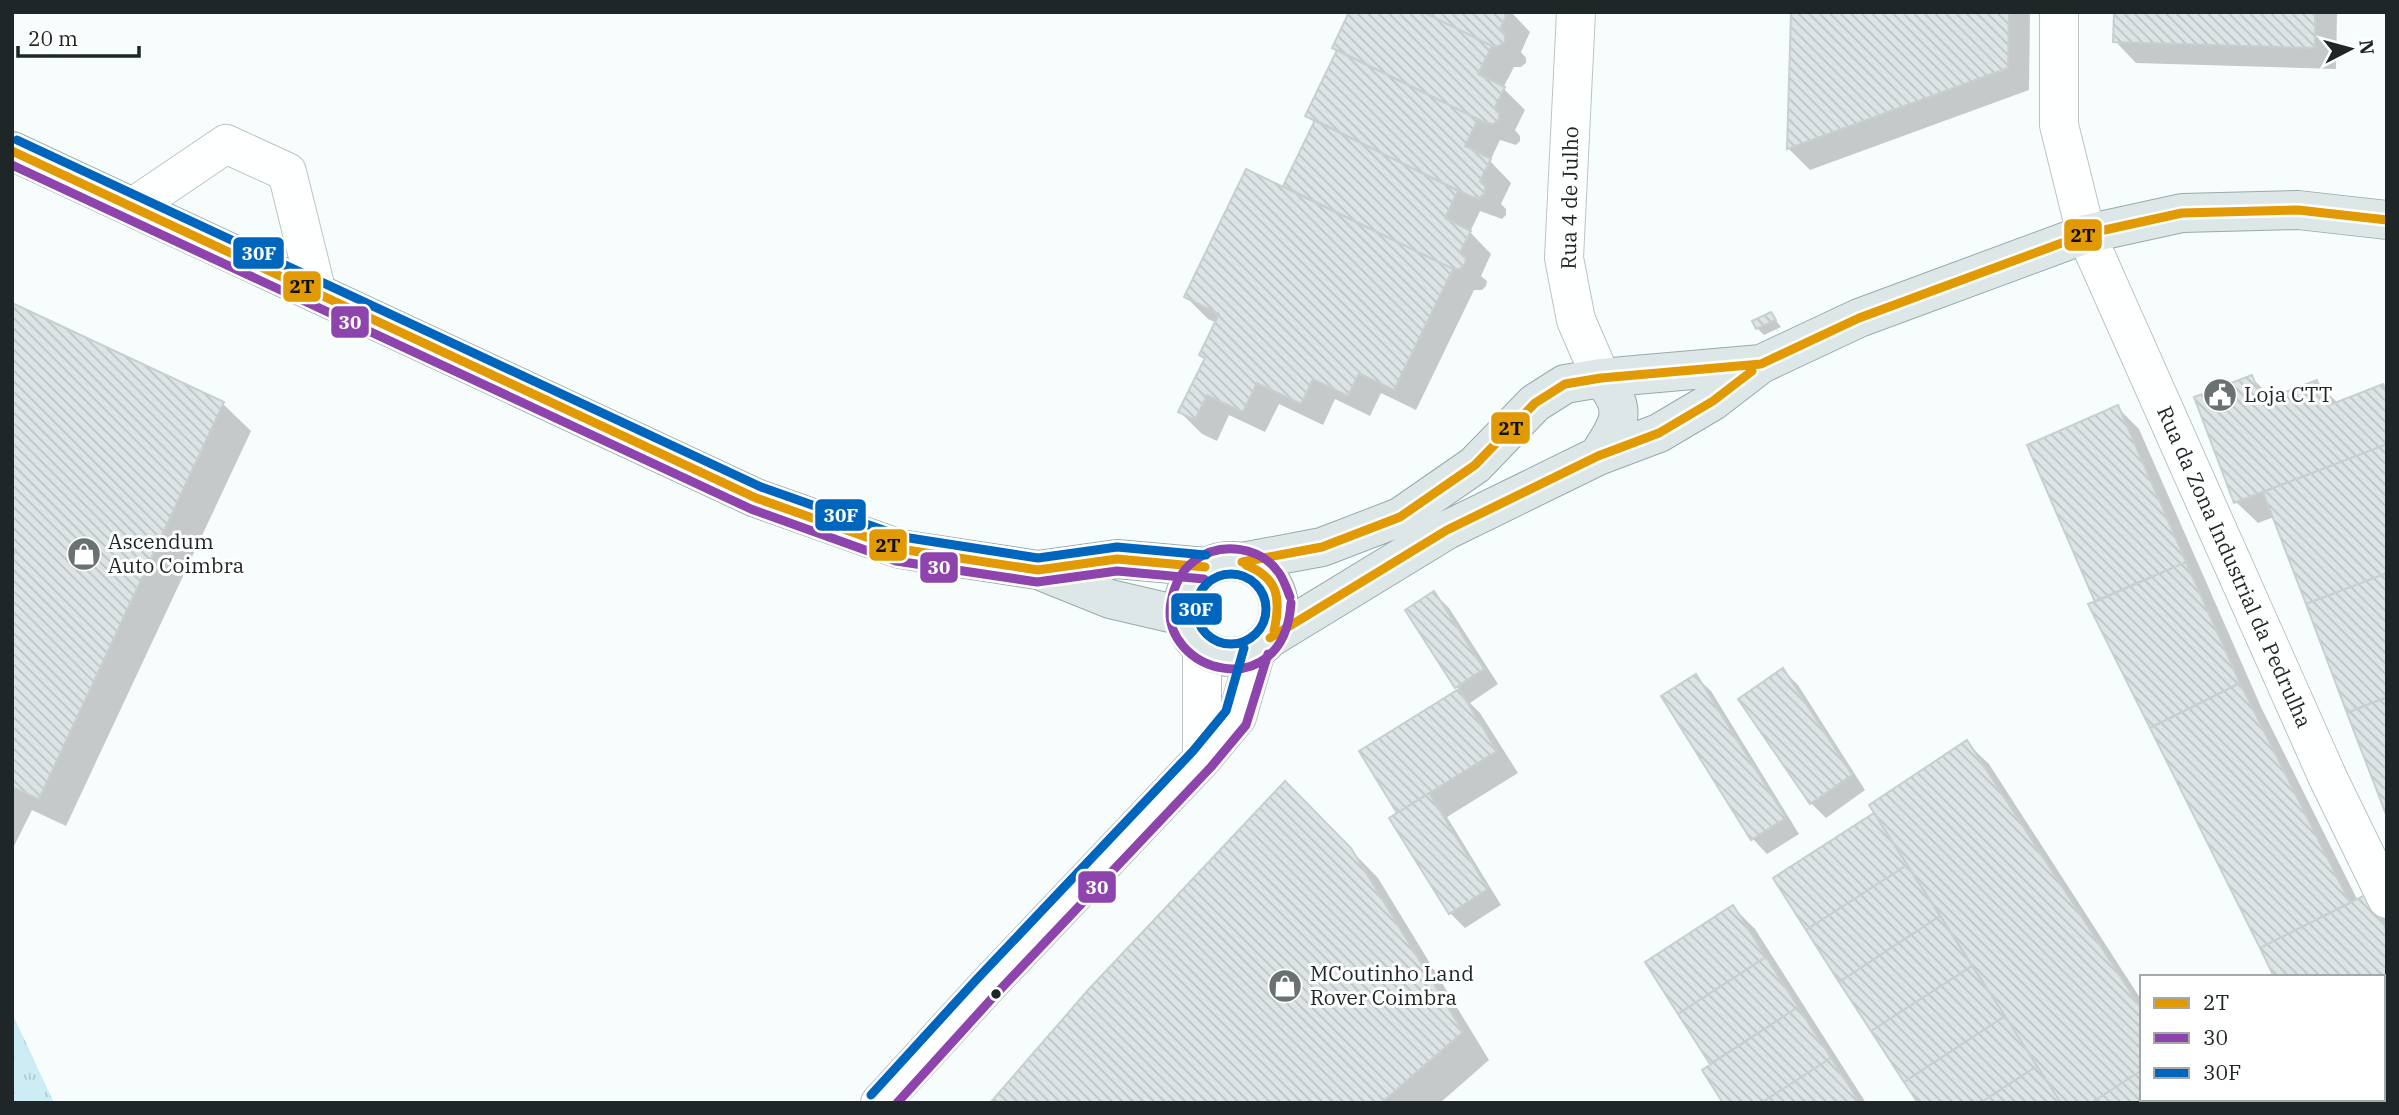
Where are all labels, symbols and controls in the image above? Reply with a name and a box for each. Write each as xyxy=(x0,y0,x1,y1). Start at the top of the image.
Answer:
scale bar xyxy=(18,14,138,58)
north arrow xyxy=(2315,14,2385,84)
text: 20 m xyxy=(28,24,78,52)
text: N xyxy=(2354,38,2380,56)
street label: Rua 4 de Julho xyxy=(1554,126,1584,270)
line badge: 2T xyxy=(2063,218,2103,252)
text: 2T xyxy=(2071,223,2095,247)
line badge: 30F xyxy=(232,236,285,270)
text: 30F xyxy=(242,241,276,265)
line badge: 2T xyxy=(282,270,322,303)
text: 2T xyxy=(290,274,314,298)
line badge: 30 xyxy=(330,305,370,339)
text: 30 xyxy=(339,310,361,334)
public building icon: Loja CTT xyxy=(2201,376,2239,414)
place label: Loja CTT xyxy=(2244,380,2333,408)
street label: Rua da Zona Industrial da Pedrulha xyxy=(2151,401,2319,732)
line badge: 2T xyxy=(1490,411,1531,445)
text: 2T xyxy=(1499,416,1523,440)
line badge: 30F xyxy=(814,498,867,532)
text: 30F xyxy=(824,503,858,527)
place label: Ascendum Auto Coimbra xyxy=(108,527,244,579)
line badge: 2T xyxy=(868,528,908,562)
text: 2T xyxy=(876,533,900,557)
shop icon: Ascendum Auto Coimbra xyxy=(65,535,103,573)
line badge: 30 xyxy=(919,551,959,584)
text: 30 xyxy=(928,555,950,579)
line badge: 30F xyxy=(1170,592,1223,626)
text: 30F xyxy=(1179,597,1213,621)
line badge: 30 xyxy=(1077,870,1117,904)
text: 30 xyxy=(1086,875,1108,899)
place label: MCoutinho Land Rover Coimbra xyxy=(1310,959,1474,1011)
shop icon: MCoutinho Land Rover Coimbra xyxy=(1266,967,1304,1005)
legend xyxy=(2140,975,2385,1101)
unlabelled marker xyxy=(989,987,1003,1001)
text: 2T xyxy=(2203,988,2229,1016)
text: 30 xyxy=(2203,1023,2228,1051)
text: 30F xyxy=(2203,1058,2241,1086)

